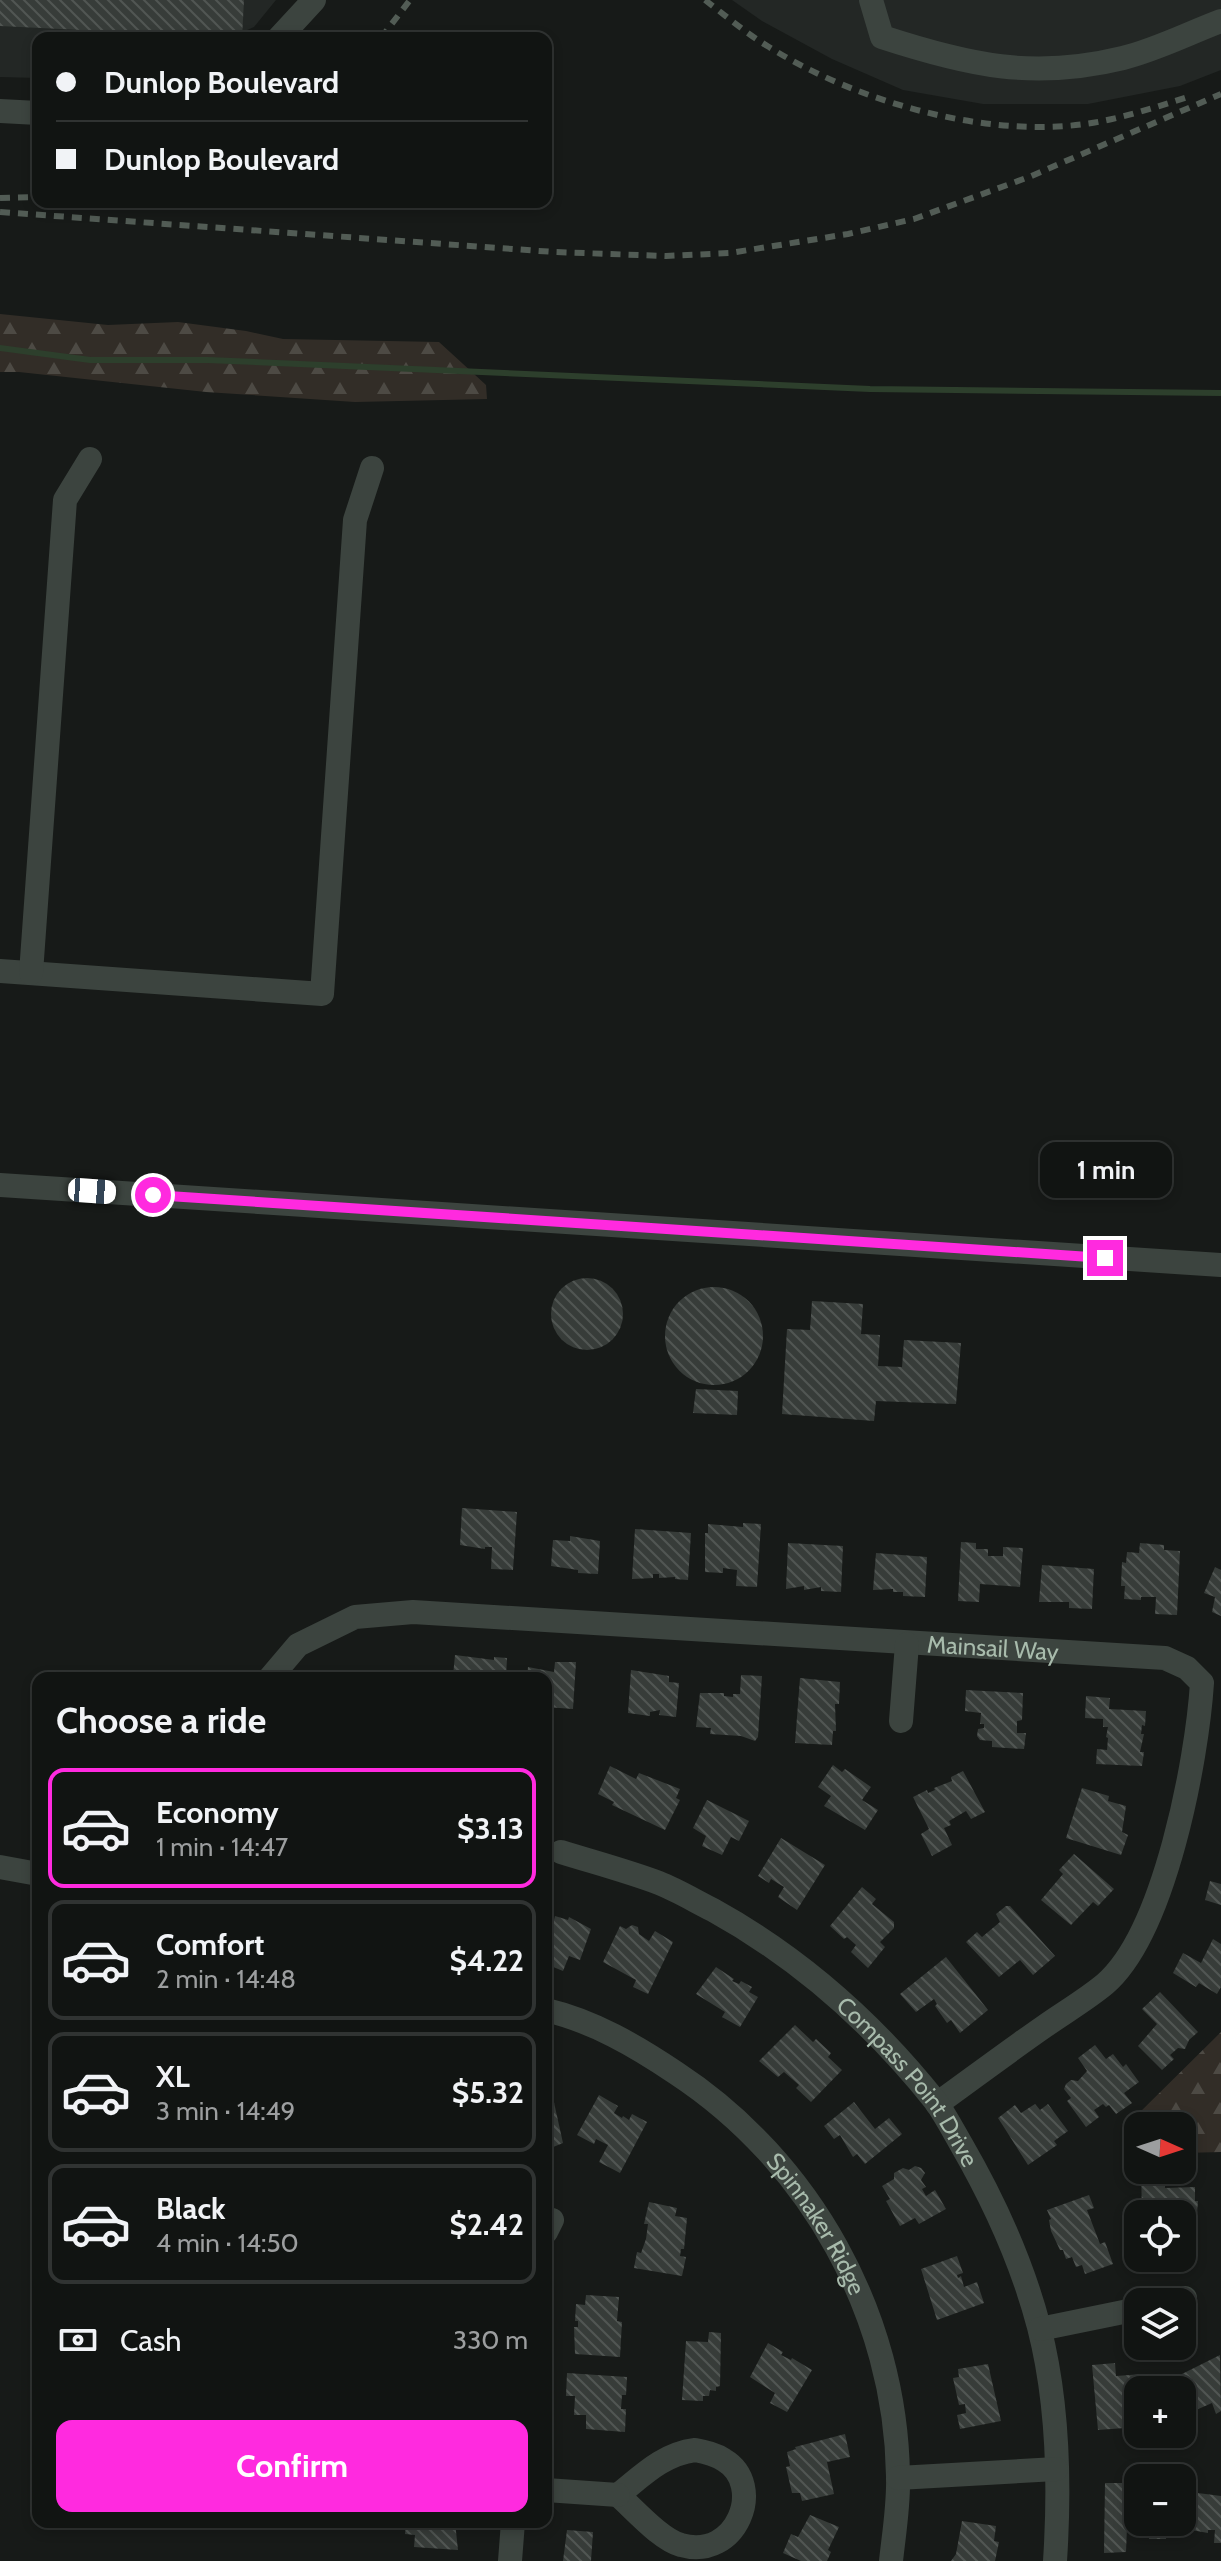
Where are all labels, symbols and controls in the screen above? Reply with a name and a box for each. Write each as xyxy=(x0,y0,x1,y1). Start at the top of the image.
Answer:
text: Dunlop Boulevard xyxy=(104,64,339,101)
text: Dunlop Boulevard xyxy=(104,141,339,178)
callout: 1 min xyxy=(1039,1142,1171,1198)
text: 1 min xyxy=(1077,1154,1135,1186)
car xyxy=(67,1177,117,1205)
route start xyxy=(135,1177,171,1213)
route end xyxy=(1087,1240,1123,1276)
street label: Mainsail Way xyxy=(926,1629,1060,1666)
text: Choose a ride xyxy=(56,1698,266,1742)
icon: car xyxy=(60,1792,132,1864)
text: Economy xyxy=(156,1794,279,1831)
text: $3.13 xyxy=(457,1810,524,1847)
text: 1 min · 14:47 xyxy=(156,1831,288,1863)
icon: car xyxy=(60,1924,132,1996)
text: Comfort xyxy=(156,1926,264,1963)
text: $4.22 xyxy=(450,1942,524,1979)
text: 2 min · 14:48 xyxy=(156,1963,296,1995)
street label: Compass Point Drive xyxy=(831,1990,985,2171)
icon: car xyxy=(60,2056,132,2128)
text: XL xyxy=(156,2058,190,2095)
text: $5.32 xyxy=(452,2074,524,2111)
text: 3 min · 14:49 xyxy=(156,2095,295,2127)
north arrow xyxy=(1124,2112,1196,2184)
map controls xyxy=(1124,2112,1196,2536)
street label: Spinnaker Ridge xyxy=(761,2146,872,2299)
icon: car xyxy=(60,2188,132,2260)
text: Black xyxy=(156,2190,226,2227)
button: locate xyxy=(1124,2200,1196,2272)
text: $2.42 xyxy=(450,2206,524,2243)
text: 4 min · 14:50 xyxy=(156,2227,299,2259)
button: layers xyxy=(1124,2288,1196,2360)
icon: cash xyxy=(56,2318,100,2362)
text: Cash xyxy=(120,2322,182,2359)
text: 330 m xyxy=(453,2324,528,2356)
button: + xyxy=(1124,2376,1196,2448)
button: Confirm xyxy=(56,2420,528,2512)
button: − xyxy=(1124,2464,1196,2536)

